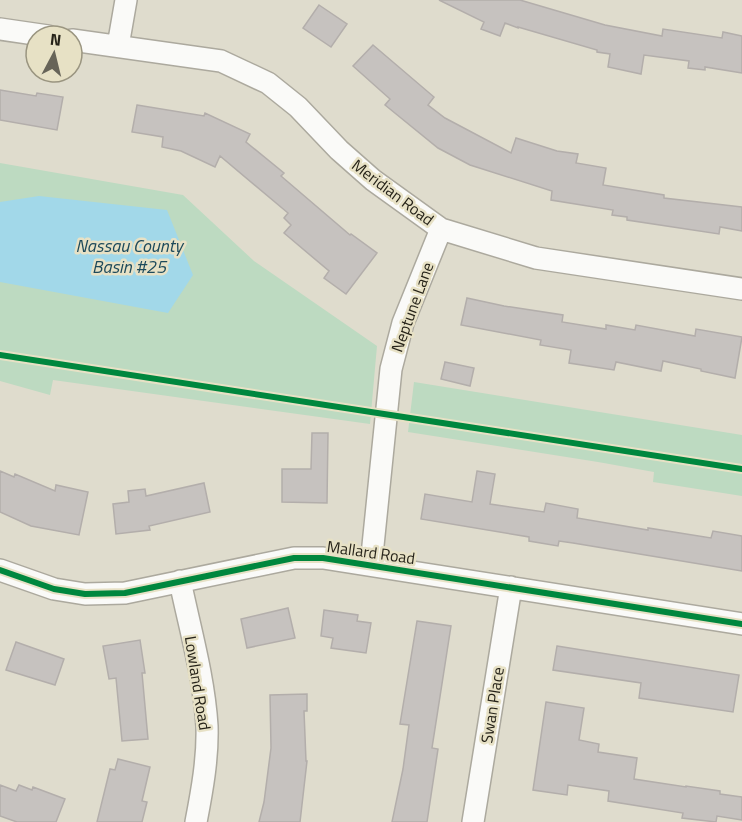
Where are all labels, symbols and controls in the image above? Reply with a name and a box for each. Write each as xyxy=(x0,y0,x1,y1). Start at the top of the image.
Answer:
north arrow xyxy=(24,24,84,84)
text: N xyxy=(49,27,63,52)
street label: Meridian Road xyxy=(347,153,439,231)
water label: Nassau County Basin #25 xyxy=(75,232,184,280)
street label: Neptune Lane xyxy=(385,259,439,355)
street label: Mallard Road xyxy=(325,534,417,570)
street label: Lowland Road xyxy=(179,634,217,732)
street label: Swan Place xyxy=(474,665,510,745)

